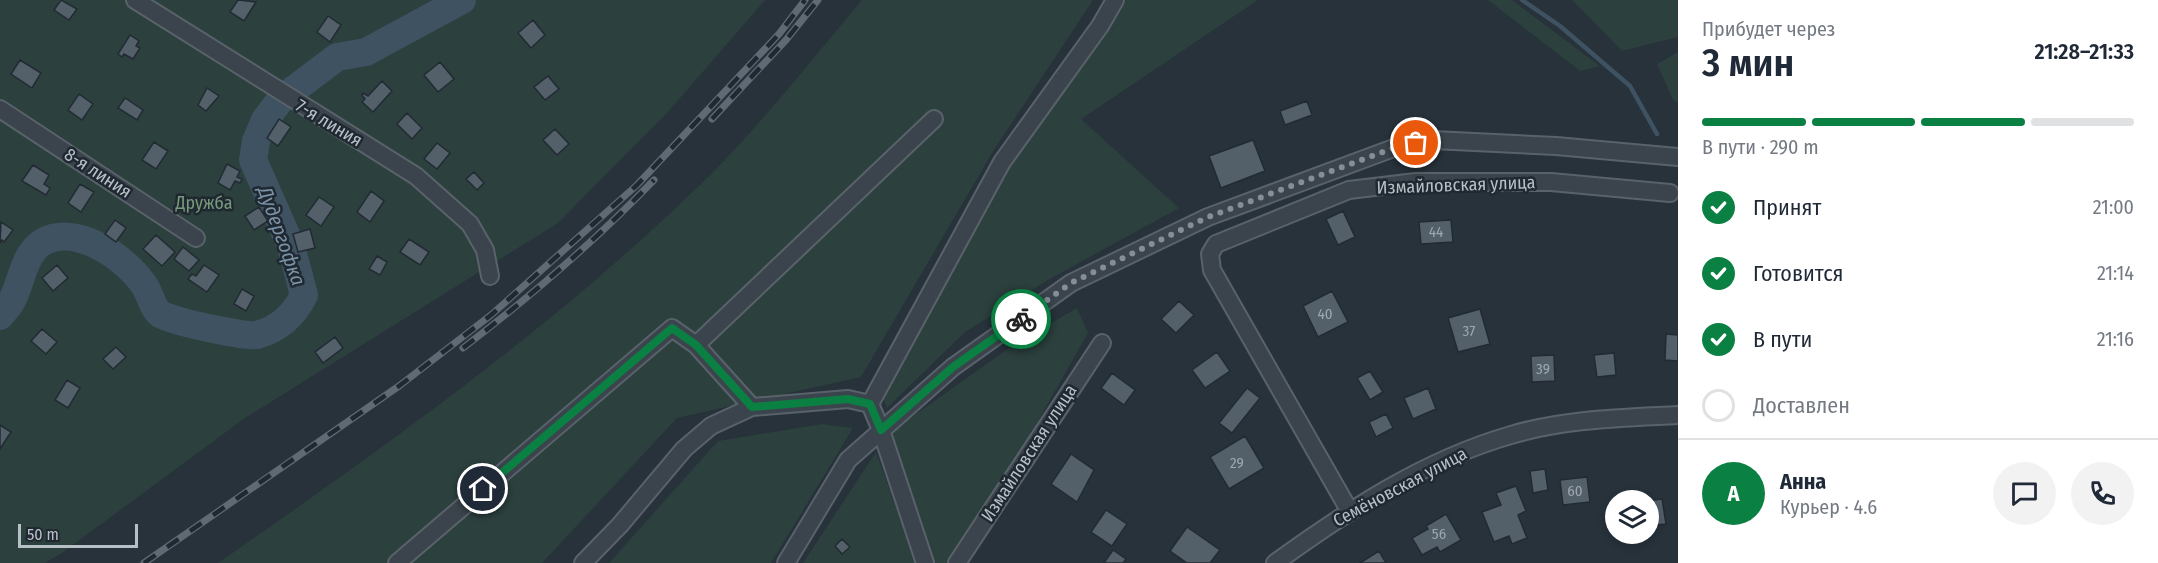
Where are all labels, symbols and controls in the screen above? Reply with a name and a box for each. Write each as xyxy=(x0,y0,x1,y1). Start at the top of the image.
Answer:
text: Прибудет через xyxy=(1702,17,1835,41)
text: 21:28–21:33 xyxy=(2035,38,2134,65)
text: 3 мин xyxy=(1702,40,1794,86)
street label: 7-я линия xyxy=(292,95,366,151)
pin xyxy=(1390,117,1441,168)
icon: bag xyxy=(1399,126,1432,159)
text: В пути · 290 m xyxy=(1702,135,1819,159)
street label: 8-я линия xyxy=(60,143,136,203)
street label: Измайловская улица xyxy=(1376,171,1536,199)
water label: Дудергофка xyxy=(252,181,311,289)
icon: check xyxy=(1702,191,1735,224)
park label: Дружба xyxy=(175,192,233,214)
text: Принят xyxy=(1753,194,1821,221)
text: 21:00 xyxy=(2093,195,2134,219)
house number: 44 xyxy=(1429,223,1443,241)
icon: check xyxy=(1702,257,1735,290)
text: Готовится xyxy=(1753,260,1844,287)
text: 21:14 xyxy=(2097,261,2134,285)
courier xyxy=(991,289,1051,349)
icon: bike xyxy=(1005,303,1038,336)
house number: 40 xyxy=(1317,305,1333,323)
house number: 37 xyxy=(1463,322,1475,340)
icon: check xyxy=(1702,323,1735,356)
text: В пути xyxy=(1753,326,1812,353)
text: 21:16 xyxy=(2097,327,2134,351)
house number: 39 xyxy=(1536,360,1550,378)
street label: Измайловская улица xyxy=(976,380,1082,526)
text: Доставлен xyxy=(1753,392,1850,419)
street label: Семёновская улица xyxy=(1329,442,1471,532)
house number: 29 xyxy=(1230,454,1244,472)
button: chat xyxy=(1993,462,2056,525)
button: phone xyxy=(2071,462,2134,525)
pin xyxy=(457,463,508,514)
text: Анна xyxy=(1780,468,1826,495)
icon: home xyxy=(466,472,499,505)
text: А xyxy=(1728,480,1739,507)
house number: 60 xyxy=(1567,482,1583,500)
map controls xyxy=(1605,490,1659,544)
button: layers xyxy=(1605,490,1659,544)
text: Курьер · 4.6 xyxy=(1780,495,1877,519)
scale bar xyxy=(18,521,138,548)
text: 50 m xyxy=(27,525,59,544)
house number: 56 xyxy=(1432,525,1446,543)

